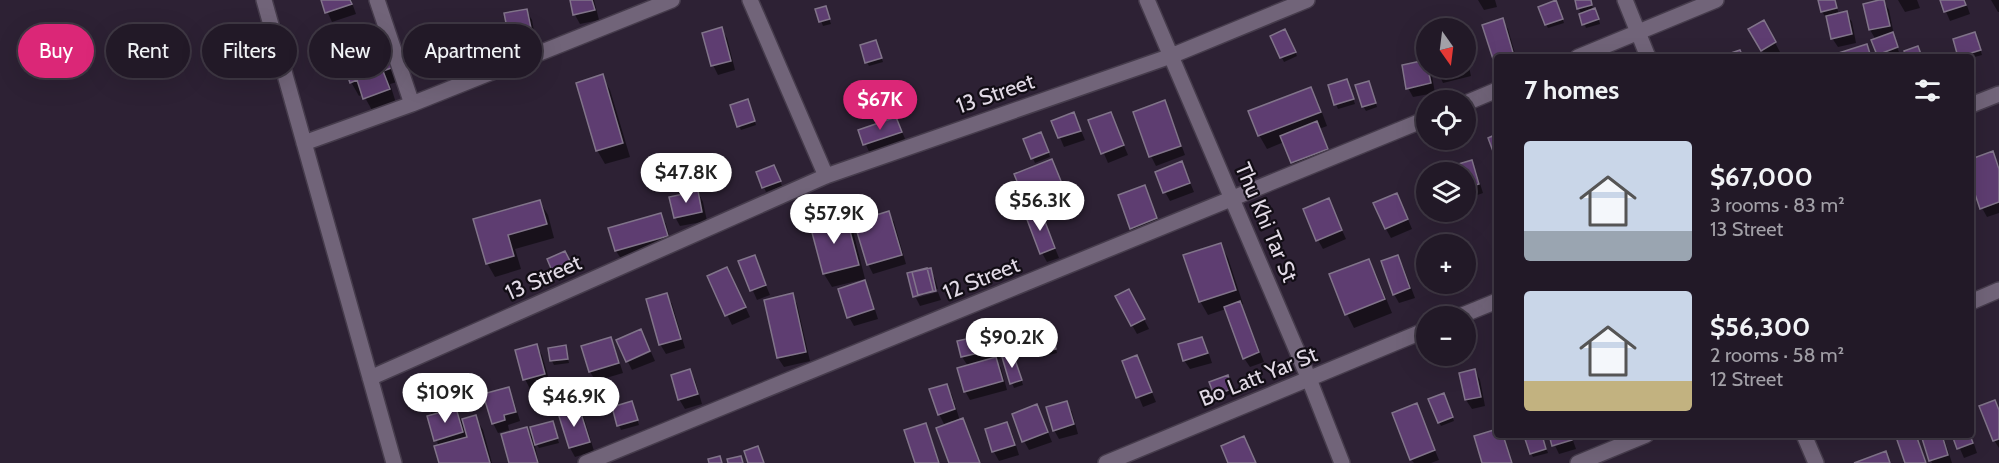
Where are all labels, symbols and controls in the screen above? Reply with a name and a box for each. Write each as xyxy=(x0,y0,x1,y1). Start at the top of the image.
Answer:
north arrow xyxy=(1416,18,1476,78)
map controls xyxy=(1416,18,1476,366)
chip: Buy xyxy=(18,24,94,78)
chip: Rent xyxy=(106,24,190,78)
chip: Filters xyxy=(202,24,297,78)
chip: New xyxy=(309,24,391,78)
chip: Apartment xyxy=(403,24,542,78)
street label: 13 Street xyxy=(953,67,1038,119)
text: 7 homes xyxy=(1524,74,1619,106)
icon: filters xyxy=(1911,74,1944,107)
pin: $67K xyxy=(844,80,916,131)
text: $67K xyxy=(857,87,903,111)
button: locate xyxy=(1416,90,1476,150)
pin: $47.8K xyxy=(637,153,735,204)
street label: Thu Khi Tar St xyxy=(1229,159,1304,286)
text: $47.8K xyxy=(655,160,717,184)
text: $67,000 xyxy=(1710,161,1813,193)
button: layers xyxy=(1416,162,1476,222)
icon: home xyxy=(1572,165,1644,237)
pin: $56.3K xyxy=(991,181,1089,232)
text: $56.3K xyxy=(1009,188,1071,212)
text: 3 rooms · 83 m² xyxy=(1710,193,1845,217)
pin: $57.9K xyxy=(785,194,883,245)
text: $57.9K xyxy=(804,201,864,225)
text: 13 Street xyxy=(1710,217,1783,241)
button: + xyxy=(1416,234,1476,294)
street label: 13 Street xyxy=(501,249,586,306)
street label: 12 Street xyxy=(939,251,1024,306)
button: − xyxy=(1416,306,1476,366)
text: $56,300 xyxy=(1710,311,1810,343)
icon: home xyxy=(1572,315,1644,387)
pin: $90.2K xyxy=(963,318,1061,369)
text: $90.2K xyxy=(980,325,1044,349)
street label: Bo Latt Yar St xyxy=(1195,340,1322,412)
text: 2 rooms · 58 m² xyxy=(1710,343,1844,367)
text: 12 Street xyxy=(1710,367,1783,391)
pin: $109K xyxy=(403,373,487,424)
pin: $46.9K xyxy=(525,377,623,428)
text: $109K xyxy=(417,380,473,404)
text: $46.9K xyxy=(542,384,606,408)

